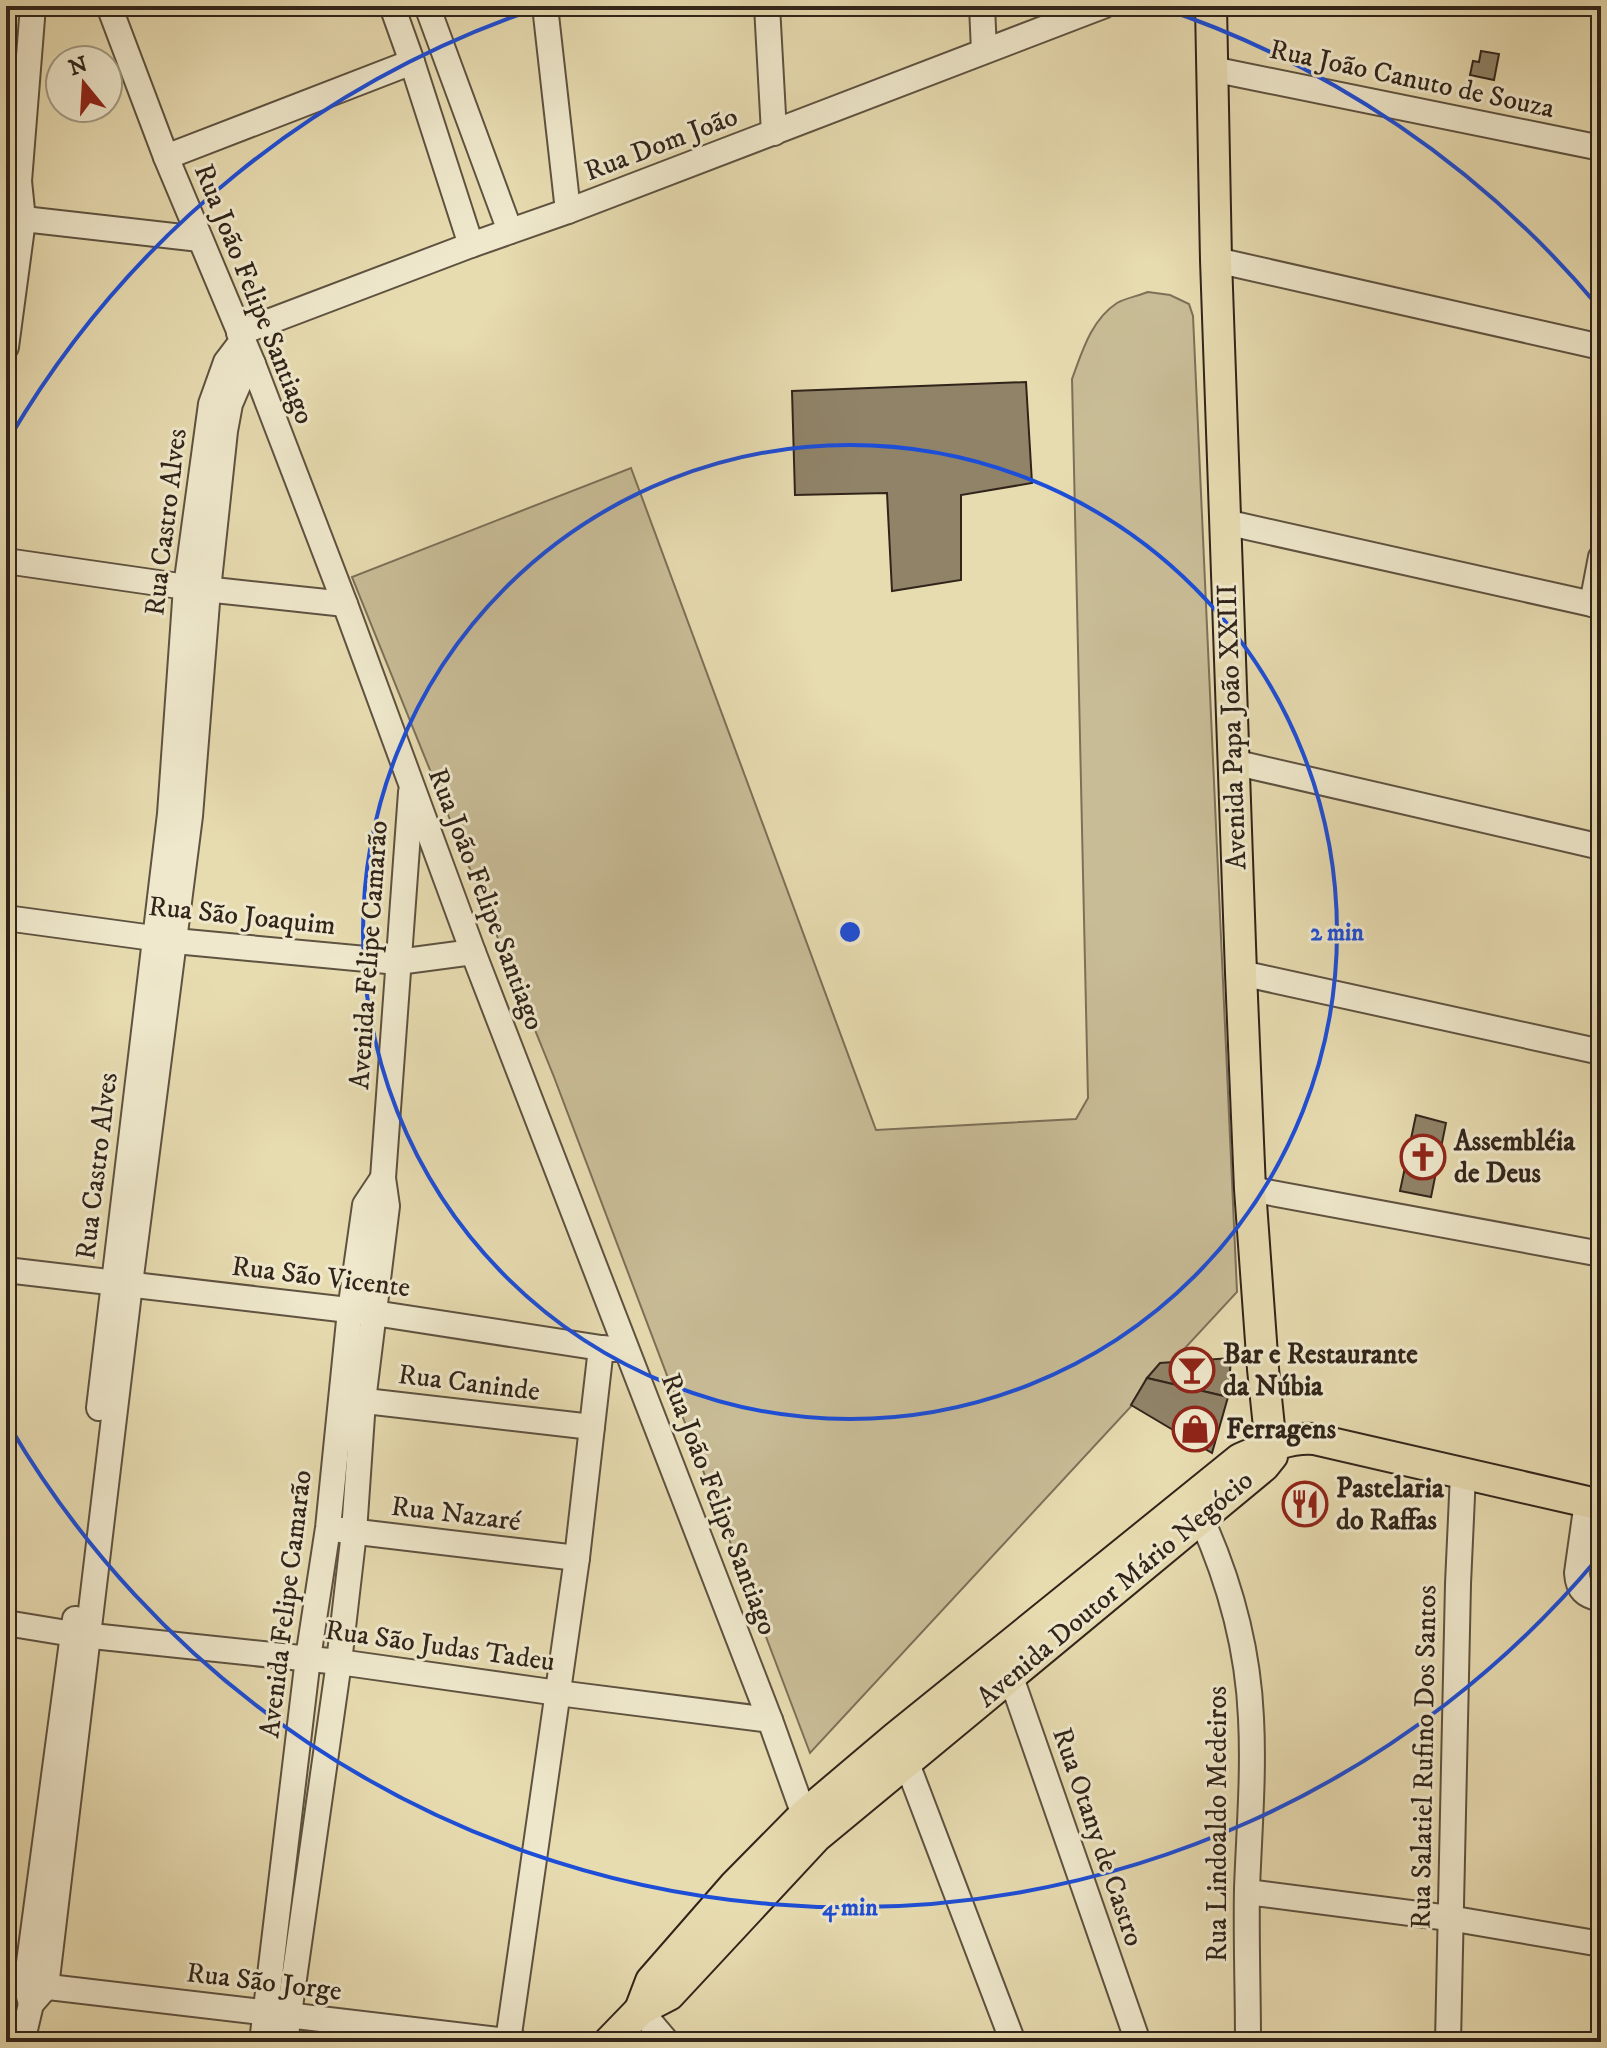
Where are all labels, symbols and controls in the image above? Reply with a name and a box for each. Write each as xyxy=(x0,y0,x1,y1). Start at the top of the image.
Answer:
street label: Rua João Canuto de Souza xyxy=(1266,32,1558,126)
north arrow xyxy=(44,44,124,124)
text: N xyxy=(66,51,91,82)
street label: Rua Dom João xyxy=(579,99,743,189)
street label: Rua João Felipe Santiago xyxy=(186,159,322,429)
street label: Rua Castro Alves xyxy=(137,427,195,617)
street label: Avenida Papa João XXIII xyxy=(1210,584,1254,870)
street label: Rua João Felipe Santiago xyxy=(420,763,552,1035)
street label: Avenida Felipe Camarão xyxy=(342,819,396,1091)
street label: Rua São Joaquim xyxy=(147,889,337,943)
centre of rings xyxy=(836,918,864,946)
text: 2 min xyxy=(1310,918,1364,948)
street label: Rua Castro Alves xyxy=(68,1071,126,1261)
place label: Assembléia de Deus xyxy=(1453,1124,1576,1191)
church icon: Assembléia de Deus xyxy=(1399,1133,1447,1181)
street label: Rua São Vicente xyxy=(230,1249,412,1305)
place label: Bar e Restaurante da Núbia xyxy=(1223,1337,1418,1404)
bar icon: Bar e Restaurante da Núbia xyxy=(1168,1346,1216,1394)
street label: Rua Caninde xyxy=(396,1357,542,1409)
street label: Rua João Felipe Santiago xyxy=(653,1368,785,1640)
shop icon: Ferragens xyxy=(1171,1405,1219,1453)
place label: Ferragens xyxy=(1226,1412,1337,1447)
street label: Avenida Doutor Mário Negócio xyxy=(969,1463,1261,1715)
street label: Avenida Felipe Camarão xyxy=(252,1468,320,1740)
place label: Pastelaria do Raffas xyxy=(1336,1471,1445,1538)
restaurant icon: Pastelaria do Raffas xyxy=(1281,1480,1329,1528)
street label: Rua Nazaré xyxy=(389,1489,523,1539)
street label: Rua Salatiel Rufino Dos Santos xyxy=(1404,1585,1444,1929)
street label: Rua São Judas Tadeu xyxy=(323,1613,557,1679)
street label: Rua Lindoaldo Medeiros xyxy=(1200,1686,1235,1962)
street label: Rua Otany de Castro xyxy=(1044,1723,1152,1951)
text: 4 min xyxy=(822,1893,878,1923)
street label: Rua São Jorge xyxy=(184,1955,344,2009)

